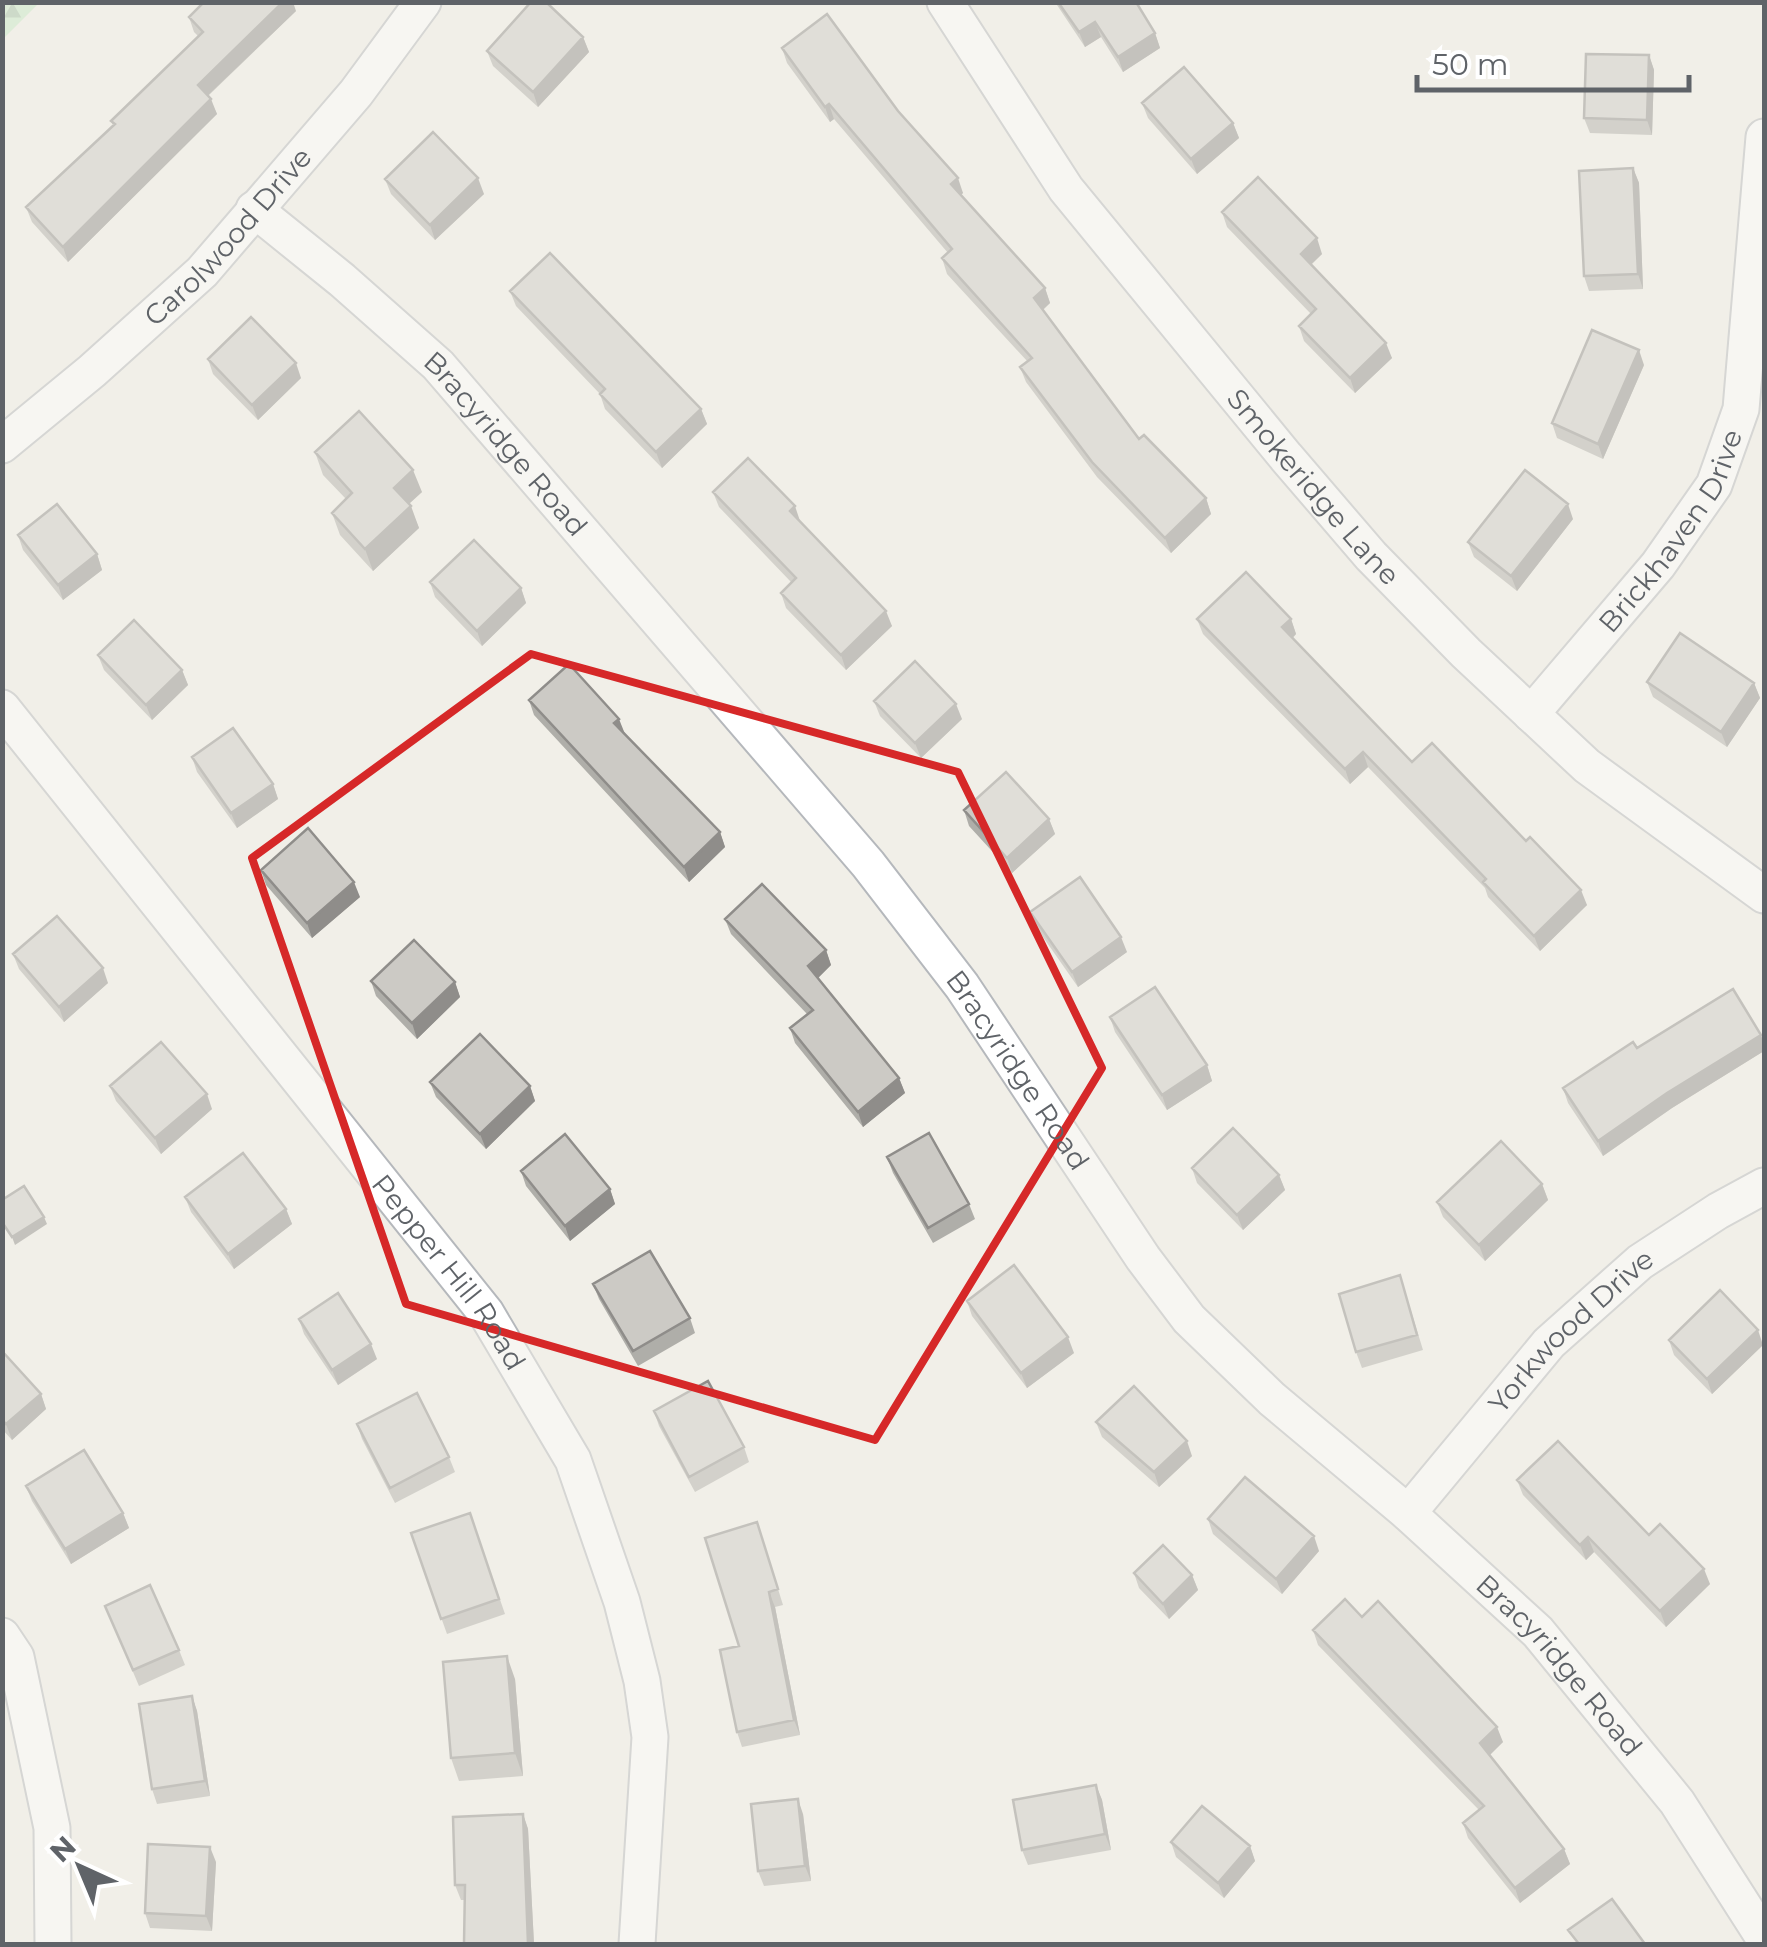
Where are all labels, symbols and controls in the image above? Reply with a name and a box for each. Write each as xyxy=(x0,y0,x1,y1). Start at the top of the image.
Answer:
scale bar xyxy=(1417,30,1690,92)
text: 50 m xyxy=(1432,46,1509,83)
street label: Carolwood Drive xyxy=(137,140,319,333)
street label: Bracyridge Road xyxy=(417,344,595,543)
street label: Smokeridge Lane xyxy=(1220,382,1407,592)
street label: Brickhaven Drive xyxy=(1591,425,1749,639)
street label: Bracyridge Road xyxy=(939,963,1097,1176)
street label: Pepper Hill Road xyxy=(365,1167,533,1376)
street label: Yorkwood Drive xyxy=(1481,1241,1659,1420)
street label: Bracyridge Road xyxy=(1469,1567,1649,1763)
north arrow xyxy=(30,1817,130,1917)
text: N xyxy=(43,1829,83,1869)

